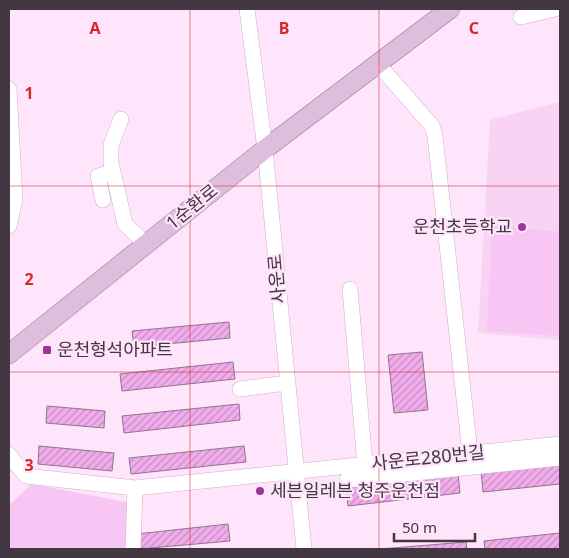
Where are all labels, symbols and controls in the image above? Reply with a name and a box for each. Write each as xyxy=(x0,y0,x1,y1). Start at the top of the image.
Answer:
text: A xyxy=(89,17,101,39)
text: B xyxy=(279,17,289,39)
text: C xyxy=(469,17,479,39)
text: 1 xyxy=(24,82,34,104)
street label: 1순환로 xyxy=(161,178,222,234)
place label: 운천초등학교 xyxy=(413,214,512,238)
marker: 운천초등학교 xyxy=(516,221,528,233)
street label: 사운로 xyxy=(262,253,290,305)
text: 2 xyxy=(24,268,34,290)
place label: 운천형석아파트 xyxy=(57,337,173,361)
marker: 운천형석아파트 xyxy=(41,344,53,356)
street label: 사운로280번길 xyxy=(370,439,486,475)
text: 3 xyxy=(24,454,34,476)
place label: 세븐일레븐 청주운천점 xyxy=(270,478,440,502)
marker: 세븐일레븐 청주운천점 xyxy=(254,485,266,497)
scale bar xyxy=(394,510,475,542)
text: 50 m xyxy=(402,517,437,537)

